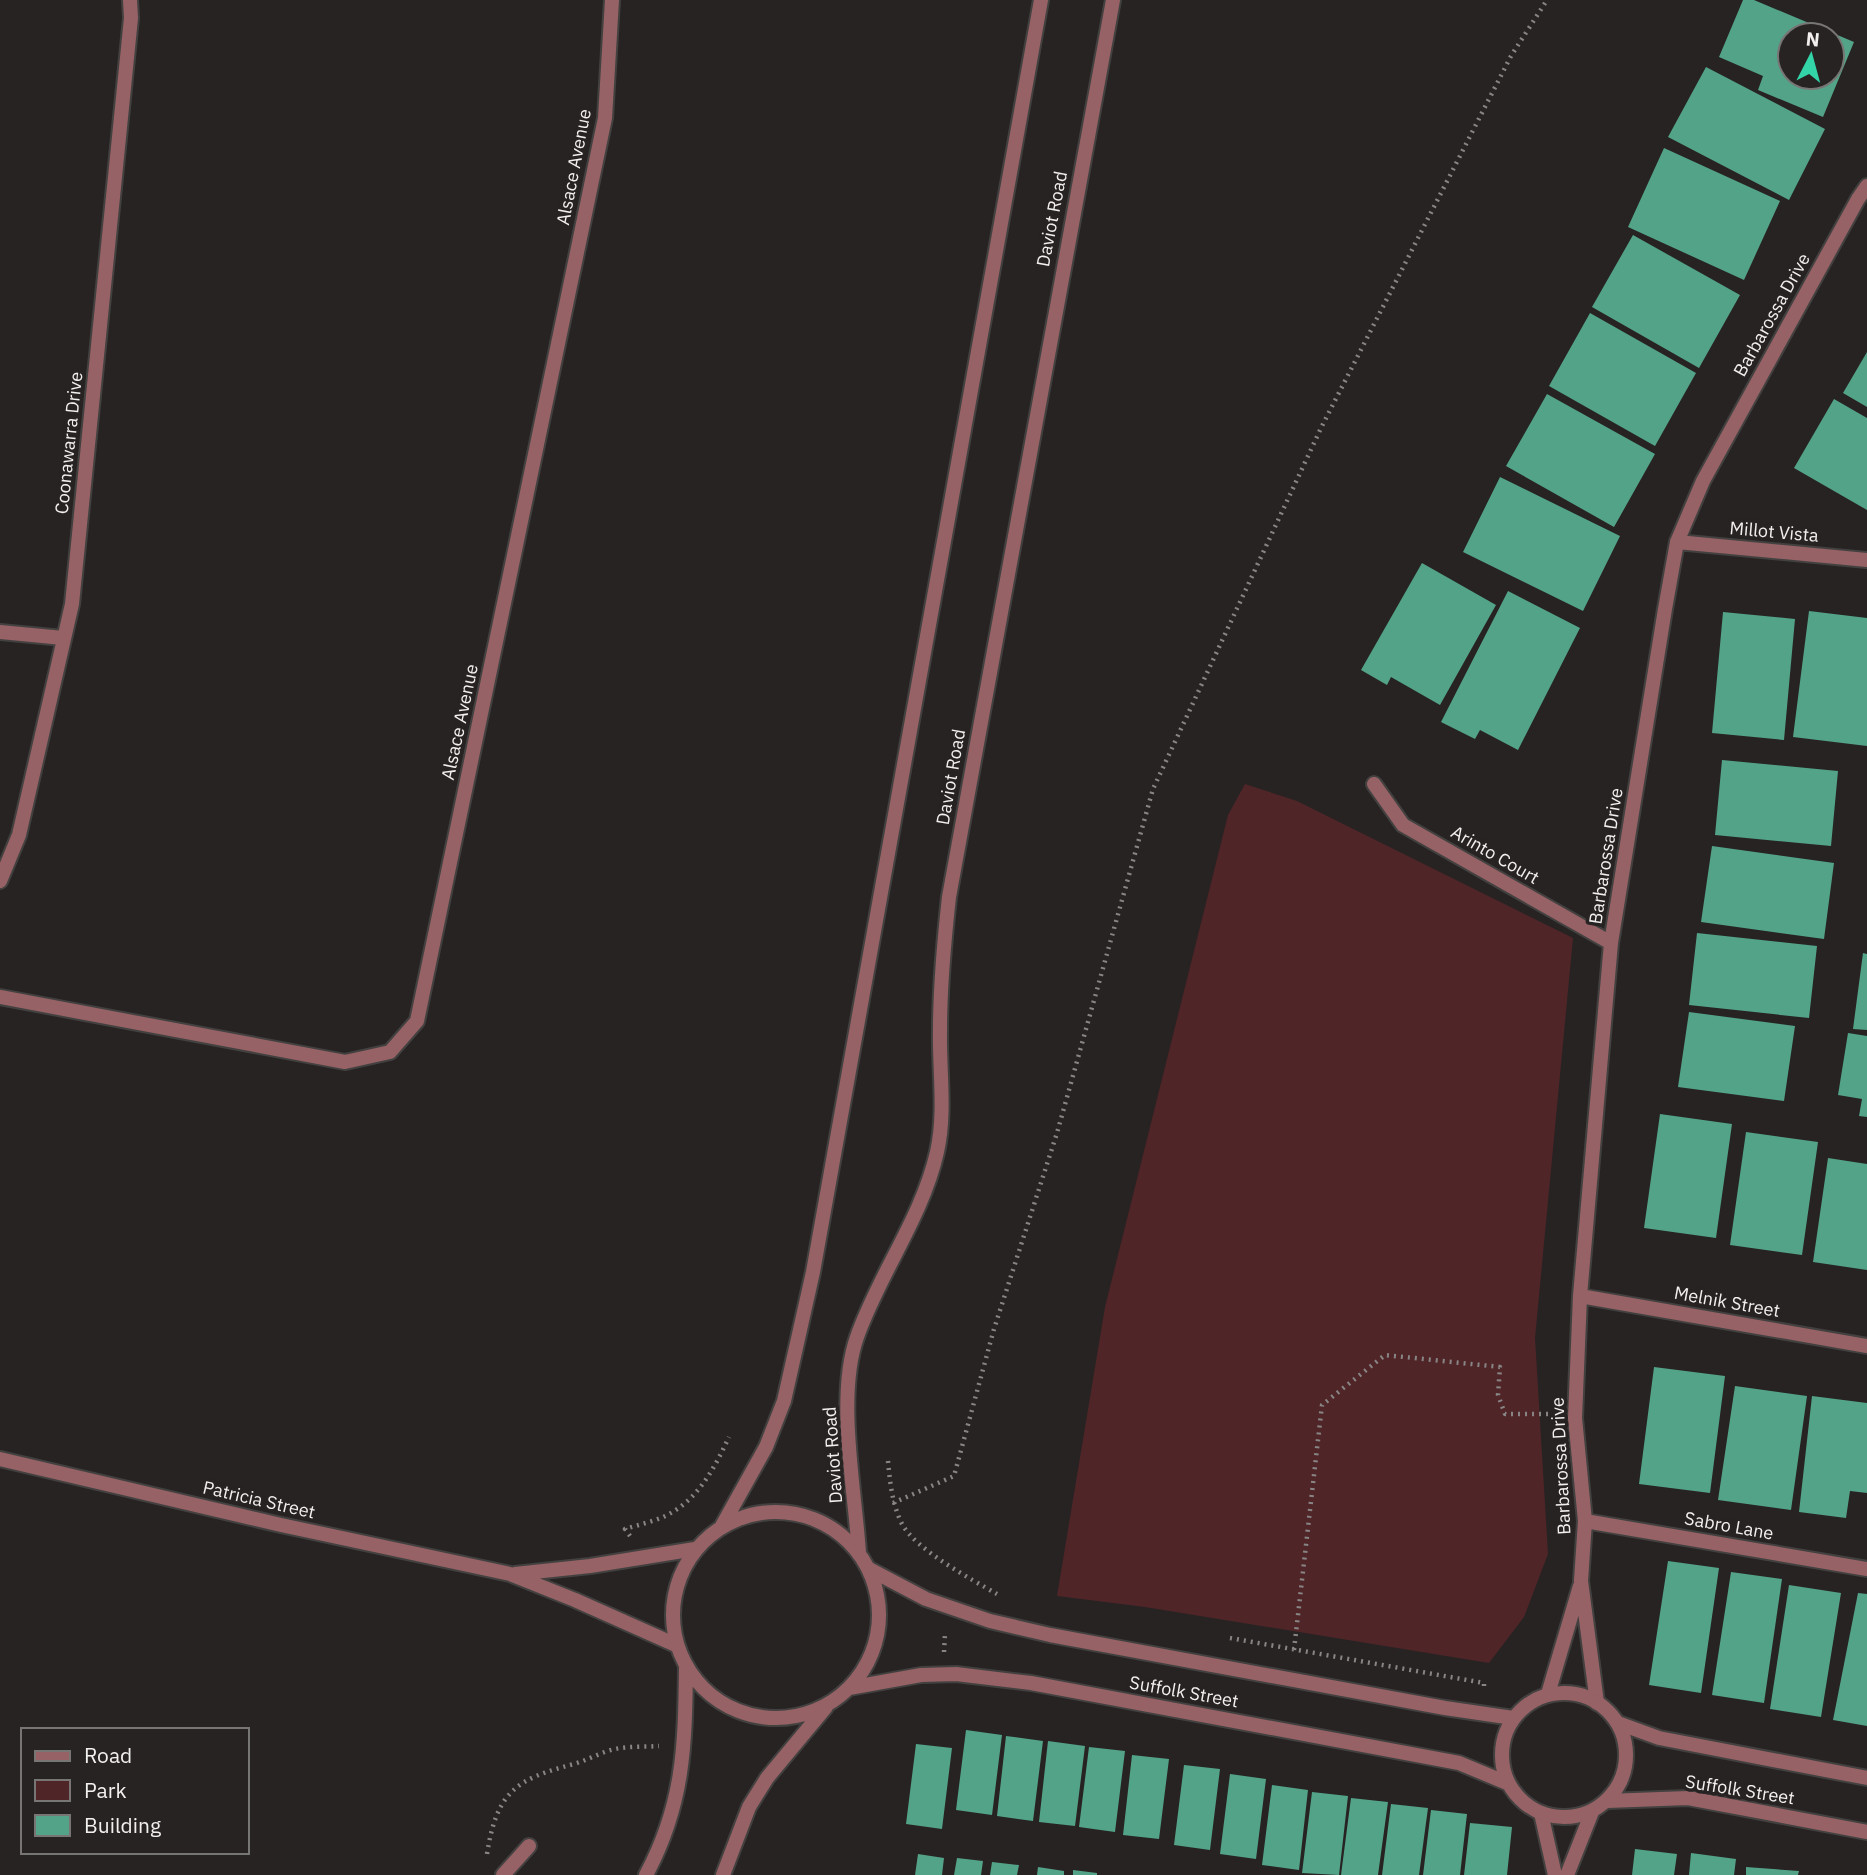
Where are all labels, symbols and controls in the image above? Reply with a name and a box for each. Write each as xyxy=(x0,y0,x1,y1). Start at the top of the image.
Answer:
north arrow xyxy=(1776,21,1846,91)
text: N xyxy=(1805,26,1821,52)
street label: Alsace Avenue xyxy=(551,107,596,227)
street label: Daviot Road xyxy=(1031,169,1072,269)
street label: Barbarossa Drive xyxy=(1728,249,1815,381)
street label: Coonawarra Drive xyxy=(50,370,87,515)
street label: Millot Vista xyxy=(1728,516,1820,547)
street label: Alsace Avenue xyxy=(436,662,483,782)
street label: Daviot Road xyxy=(931,727,970,827)
street label: Barbarossa Drive xyxy=(1583,786,1628,926)
street label: Arinto Court xyxy=(1447,820,1543,889)
street label: Melnik Street xyxy=(1672,1281,1782,1322)
street label: Barbarossa Drive xyxy=(1545,1397,1576,1535)
street label: Daviot Road xyxy=(818,1406,847,1504)
street label: Patricia Street xyxy=(201,1475,318,1524)
street label: Sabro Lane xyxy=(1683,1506,1776,1545)
street label: Suffolk Street xyxy=(1128,1671,1240,1712)
legend xyxy=(21,1728,248,1854)
text: Road xyxy=(84,1741,132,1769)
street label: Suffolk Street xyxy=(1684,1770,1796,1809)
text: Park xyxy=(84,1776,127,1804)
text: Building xyxy=(84,1811,161,1839)

